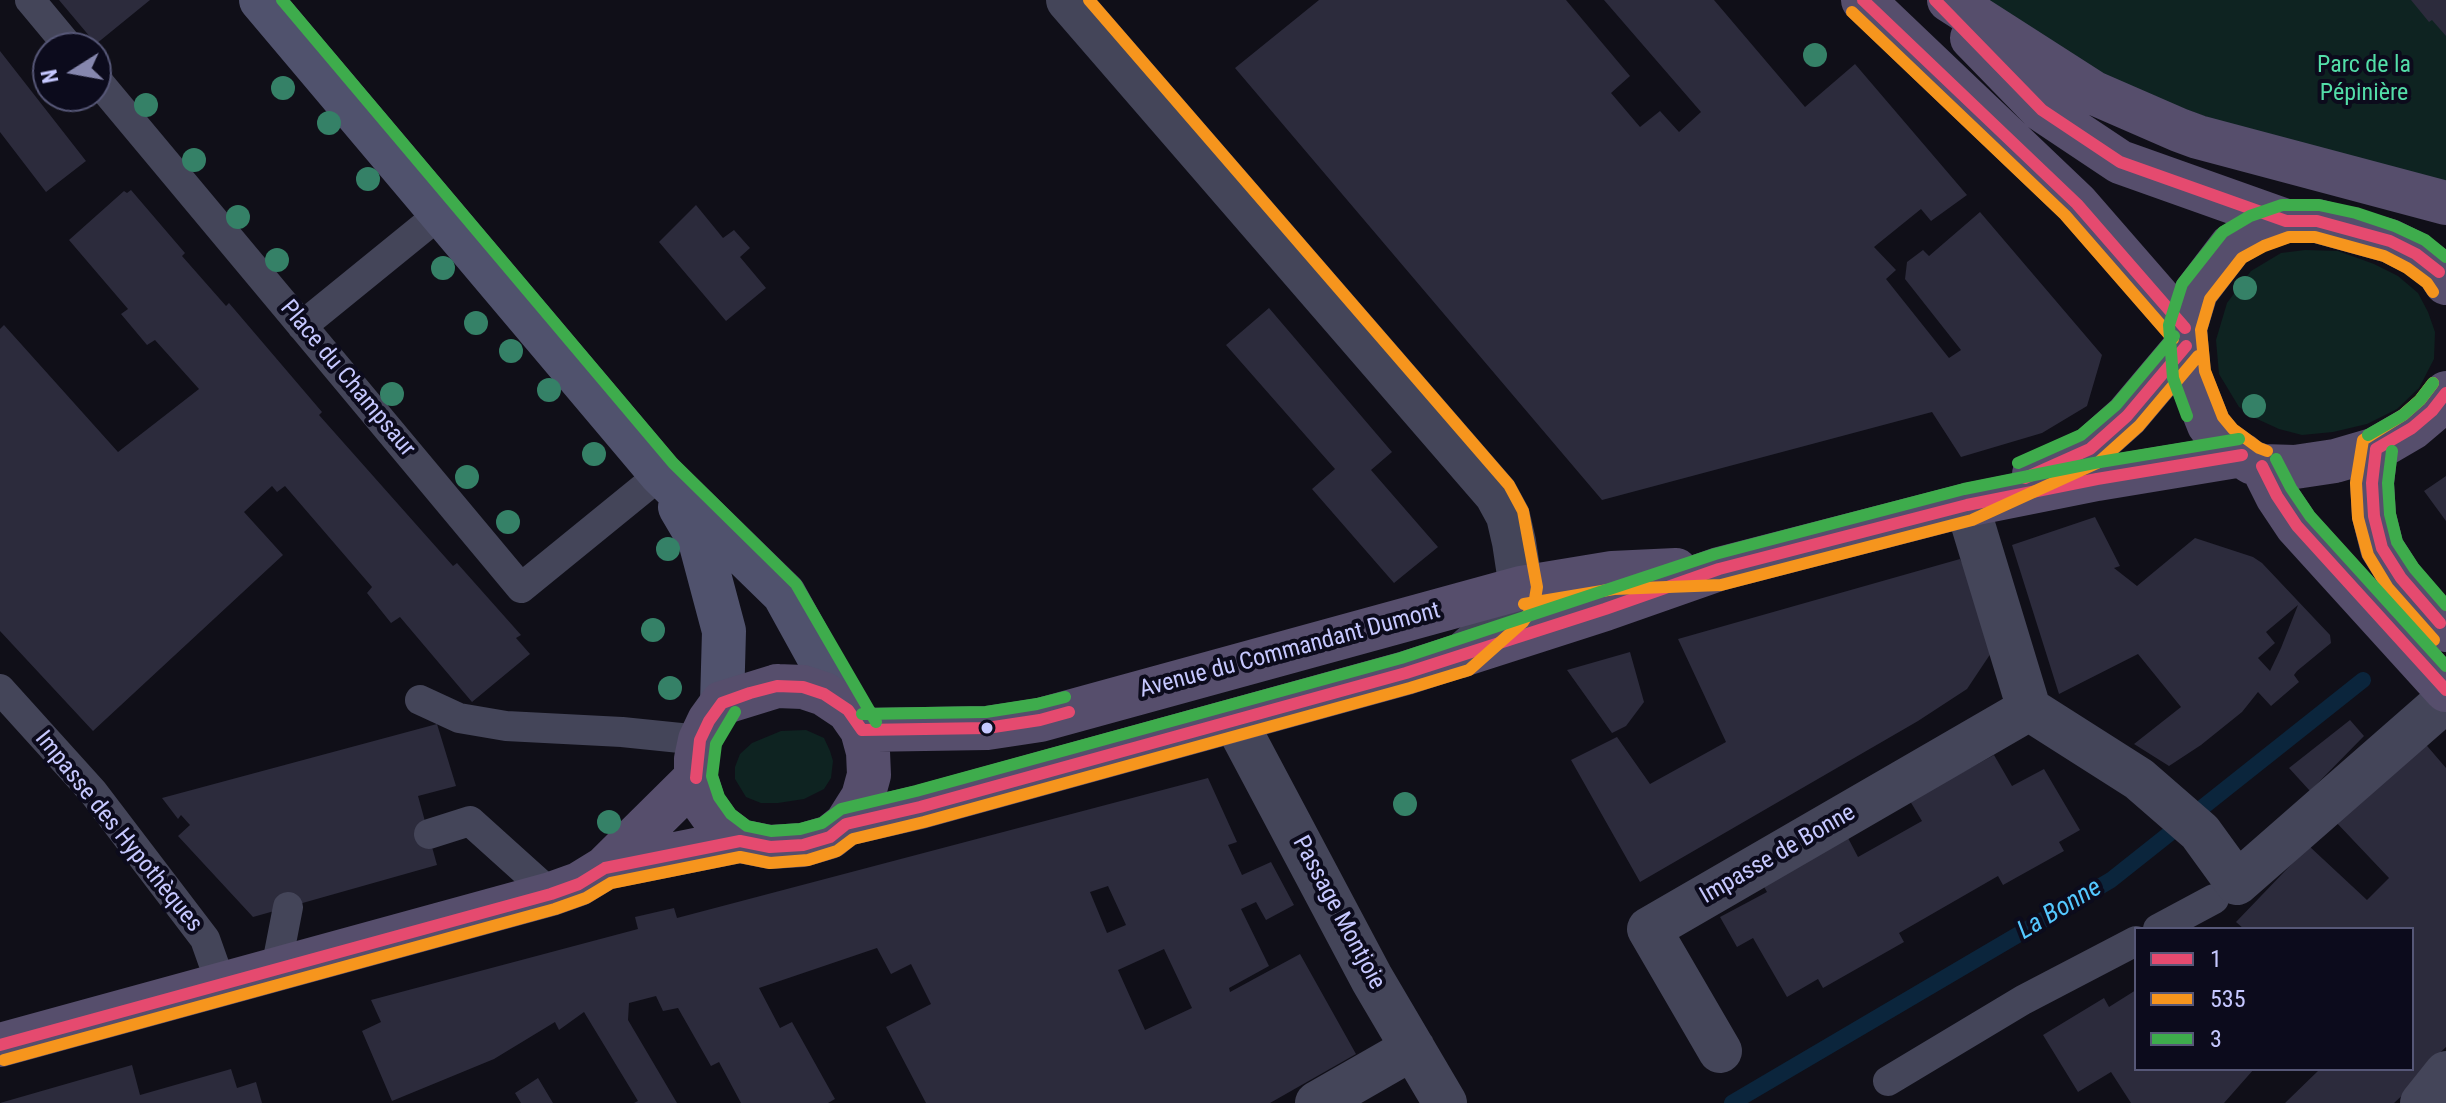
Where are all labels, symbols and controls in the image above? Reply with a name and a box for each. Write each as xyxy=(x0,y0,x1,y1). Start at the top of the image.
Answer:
north arrow xyxy=(32,32,112,112)
park label: Parc de la Pépinière xyxy=(2317,52,2411,108)
text: N xyxy=(36,67,63,85)
street label: Place du Champsaur xyxy=(273,295,421,463)
street label: Avenue du Commandant Dumont xyxy=(1136,597,1444,705)
unlabelled marker xyxy=(979,720,995,736)
street label: Impasse des Hypothèques xyxy=(28,726,208,938)
street label: Impasse de Bonne xyxy=(1695,799,1861,911)
street label: Passage Montjoie xyxy=(1285,831,1391,995)
water label: La Bonne xyxy=(2012,873,2108,947)
legend xyxy=(2134,927,2414,1071)
text: 1 xyxy=(2210,945,2222,973)
text: 535 xyxy=(2210,985,2246,1013)
text: 3 xyxy=(2210,1025,2222,1053)

